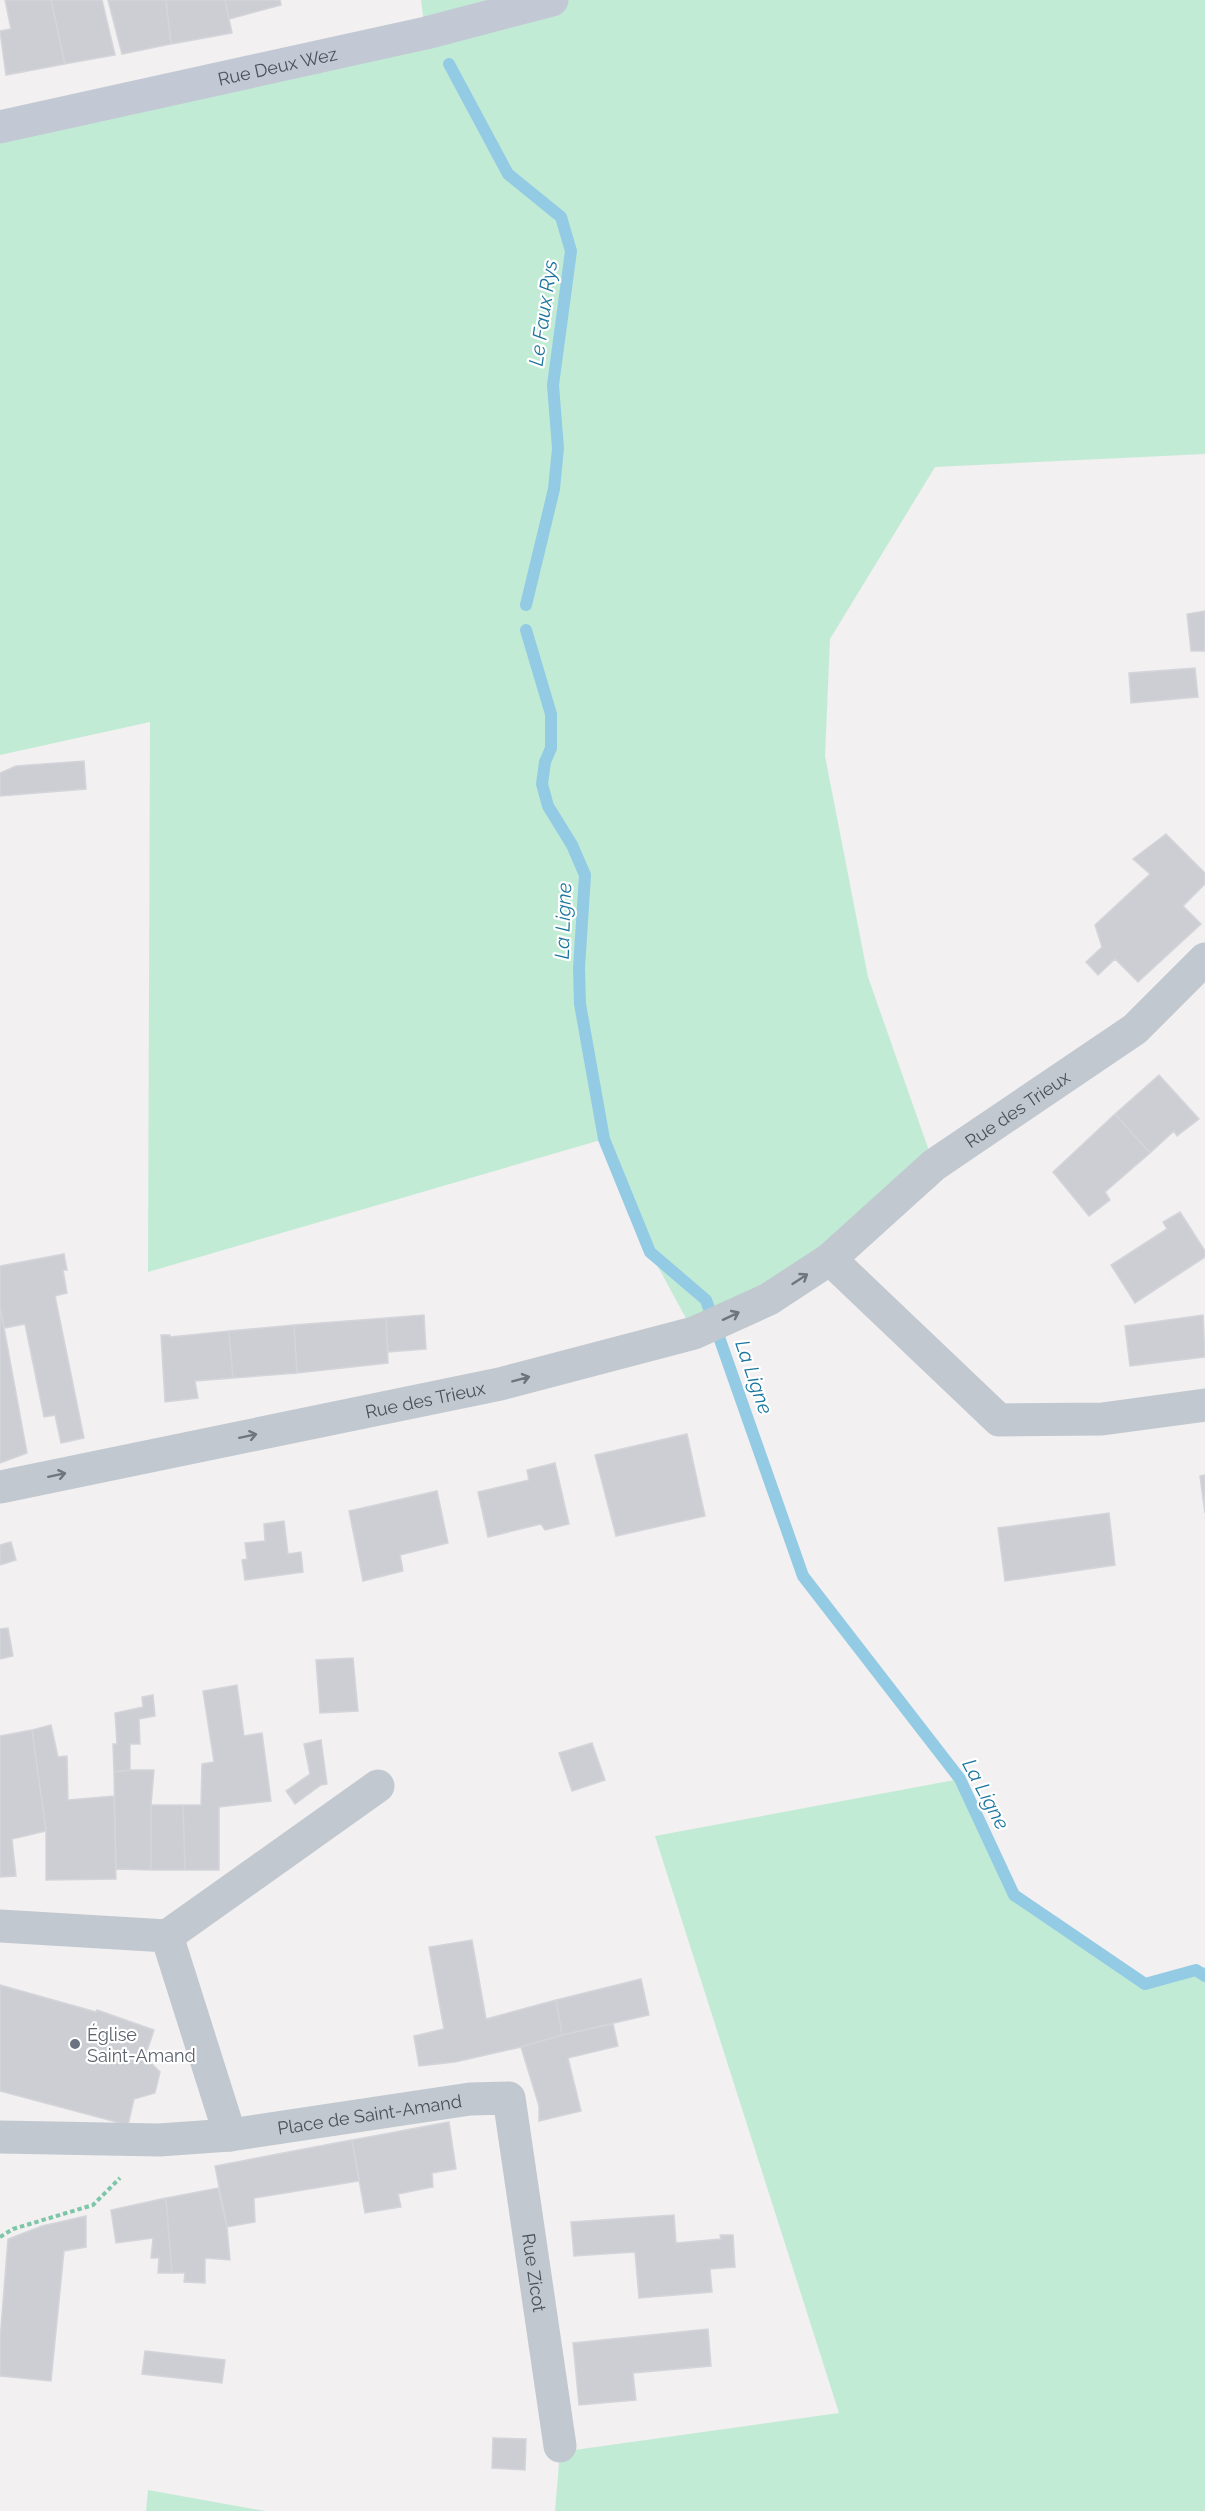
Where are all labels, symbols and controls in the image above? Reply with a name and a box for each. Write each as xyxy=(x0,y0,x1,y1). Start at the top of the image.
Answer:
street label: Rue Deux Wez xyxy=(216,42,339,89)
water label: Le Faux Rys xyxy=(524,258,562,367)
water label: La Ligne xyxy=(550,882,576,960)
street label: Rue des Trieux xyxy=(961,1066,1074,1152)
one-way arrow xyxy=(791,1272,808,1285)
one-way arrow xyxy=(722,1309,740,1321)
water label: La Ligne xyxy=(730,1337,778,1417)
one-way arrow xyxy=(512,1372,531,1384)
street label: Rue des Trieux xyxy=(363,1377,487,1422)
one-way arrow xyxy=(238,1430,258,1441)
one-way arrow xyxy=(47,1469,67,1480)
water label: La Ligne xyxy=(957,1754,1015,1834)
place label: Église Saint-Amand xyxy=(87,2023,196,2066)
marker: Église Saint-Amand xyxy=(68,2037,82,2051)
street label: Place de Saint-Amand xyxy=(276,2090,463,2138)
street label: Rue Zicot xyxy=(518,2232,551,2313)

